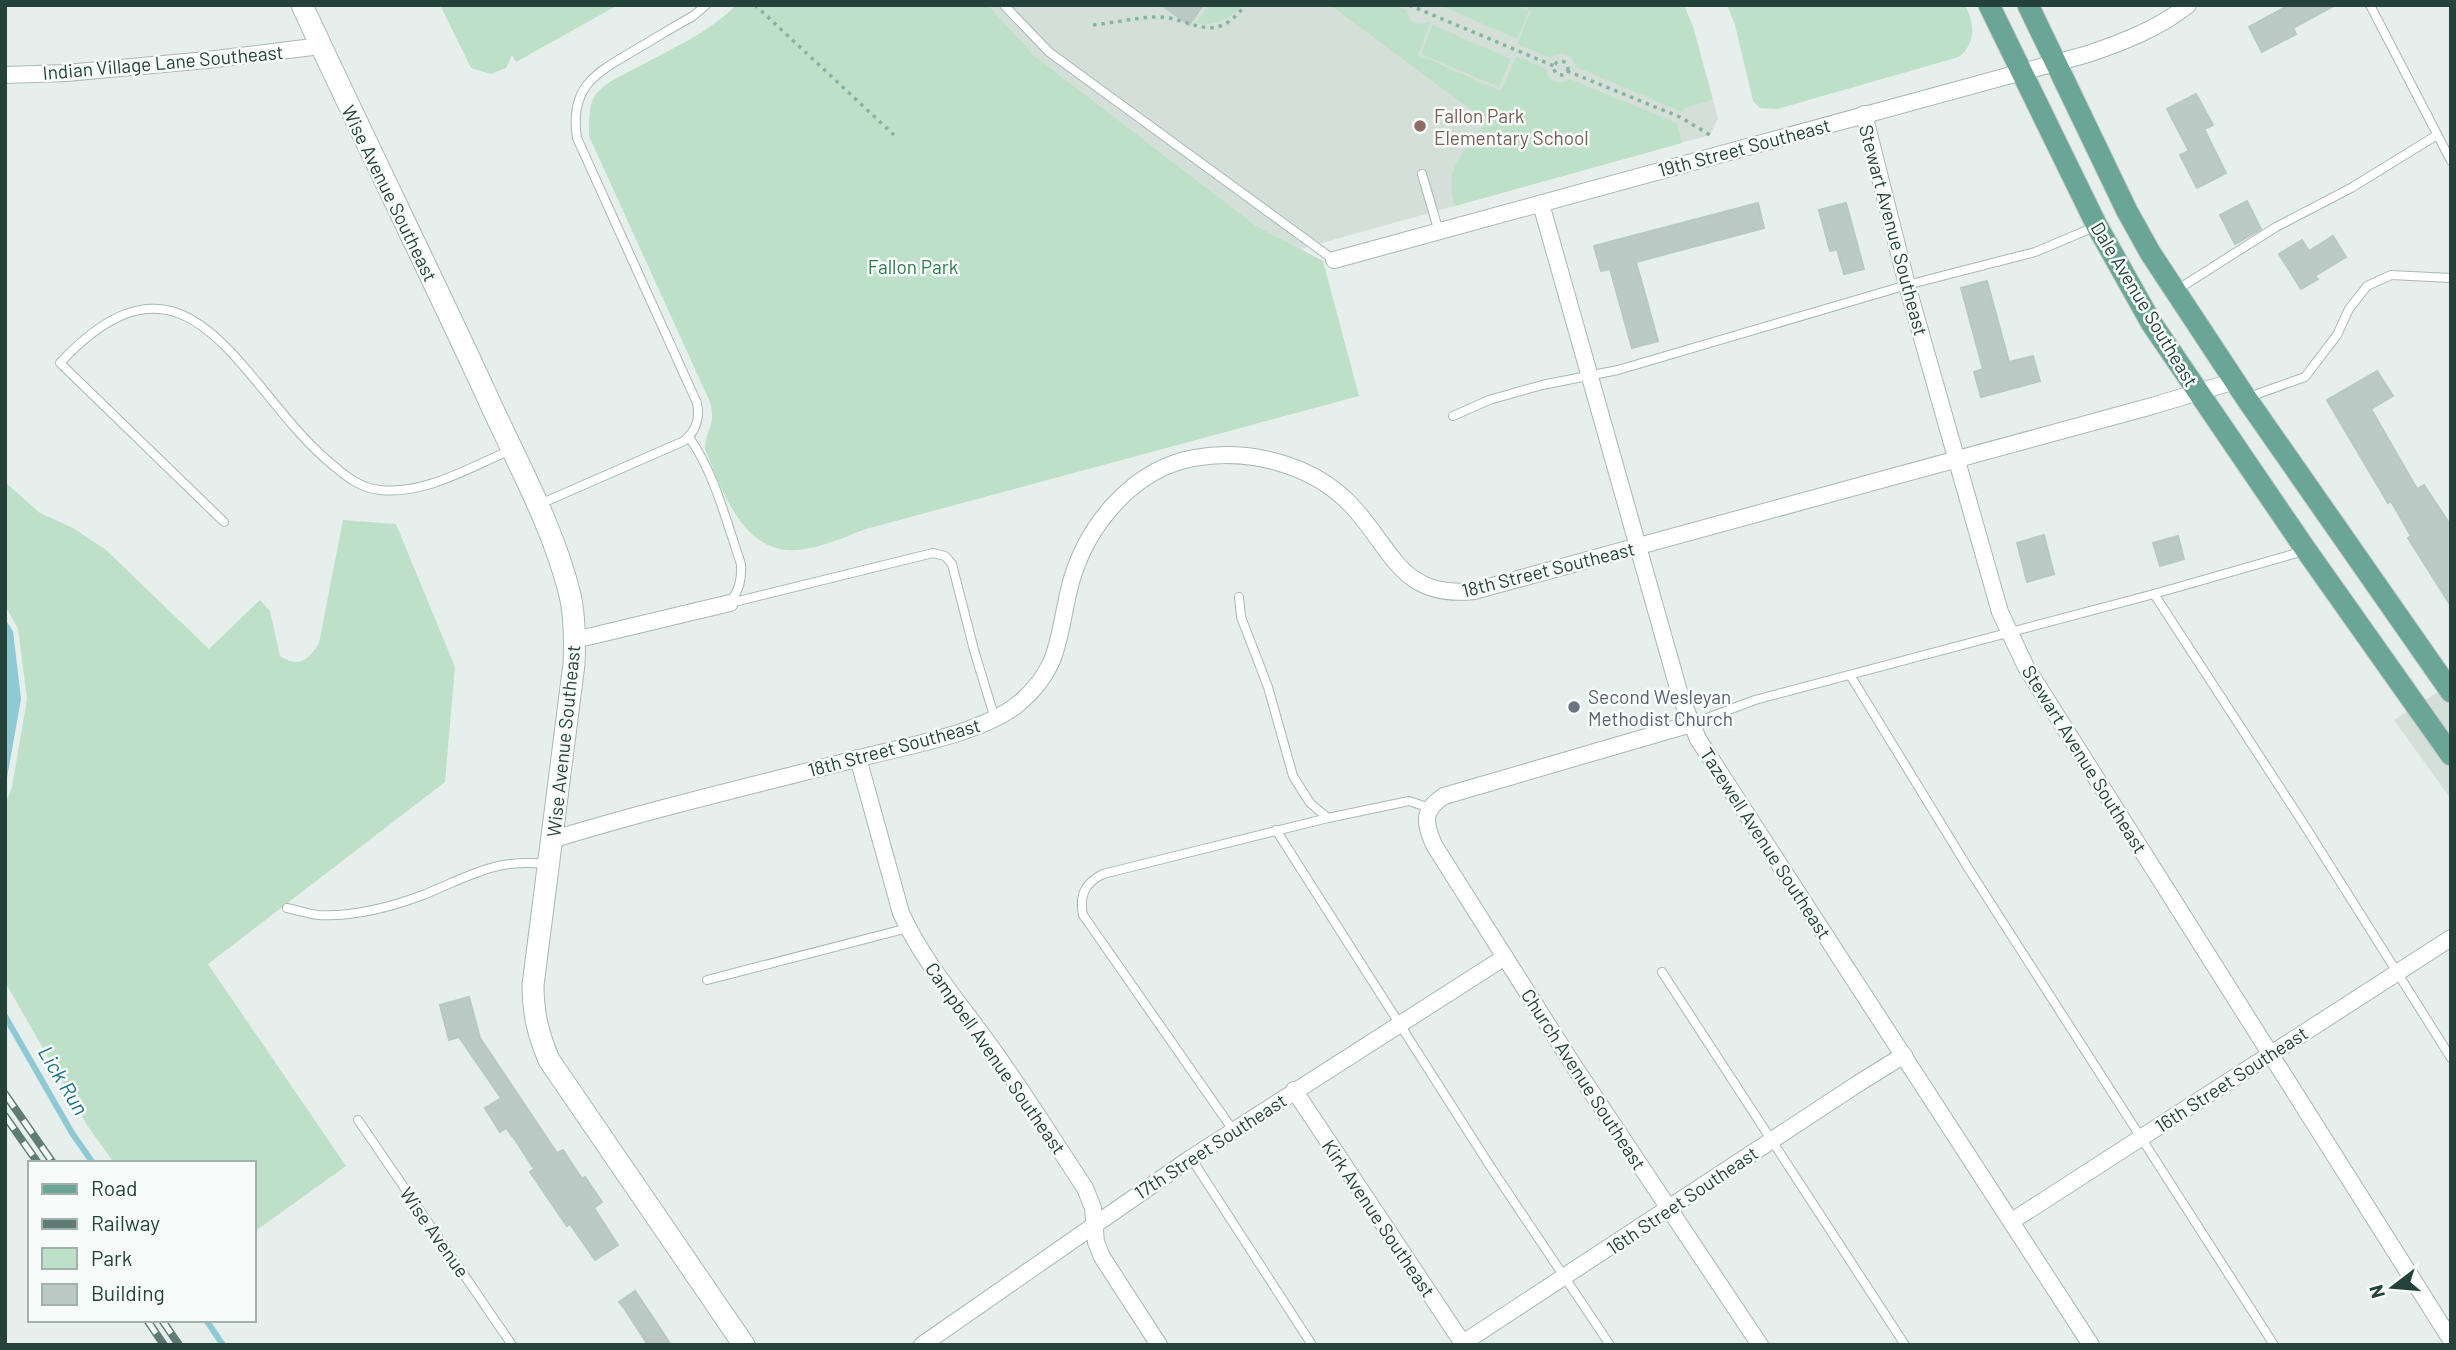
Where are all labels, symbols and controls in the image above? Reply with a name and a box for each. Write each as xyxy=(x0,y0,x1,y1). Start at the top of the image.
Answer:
street label: Indian Village Lane Southeast xyxy=(42,40,284,84)
street label: Wise Avenue Southeast xyxy=(337,101,443,285)
place label: Fallon Park Elementary School xyxy=(1434,104,1589,149)
street label: 19th Street Southeast xyxy=(1655,113,1833,181)
marker: Fallon Park Elementary School xyxy=(1412,118,1428,134)
street label: Stewart Avenue Southeast xyxy=(1855,122,1933,338)
street label: Dale Avenue Southeast xyxy=(2087,217,2203,391)
park label: Fallon Park xyxy=(868,255,958,278)
street label: 18th Street Southeast xyxy=(1459,536,1637,602)
street label: Wise Avenue Southeast xyxy=(541,644,585,838)
street label: Stewart Avenue Southeast xyxy=(2018,661,2152,857)
place label: Second Wesleyan Methodist Church xyxy=(1588,685,1733,730)
marker: Second Wesleyan Methodist Church xyxy=(1566,699,1582,715)
street label: 18th Street Southeast xyxy=(805,713,983,781)
street label: Tazewell Avenue Southeast xyxy=(1696,743,1836,943)
street label: Campbell Avenue Southeast xyxy=(921,958,1071,1158)
street label: Church Avenue Southeast xyxy=(1517,984,1651,1174)
street label: 16th Street Southeast xyxy=(2150,1021,2312,1137)
water label: Lick Run xyxy=(34,1041,94,1119)
street label: 17th Street Southeast xyxy=(1130,1088,1290,1204)
street label: Kirk Avenue Southeast xyxy=(1318,1135,1440,1301)
street label: 16th Street Southeast xyxy=(1602,1141,1762,1259)
legend xyxy=(28,1161,256,1322)
text: Road xyxy=(91,1175,137,1200)
street label: Wise Avenue xyxy=(395,1182,475,1282)
text: Railway xyxy=(91,1210,160,1235)
text: Park xyxy=(91,1245,132,1270)
north arrow xyxy=(2358,1252,2428,1322)
text: Building xyxy=(91,1280,165,1305)
text: N xyxy=(2363,1283,2389,1301)

